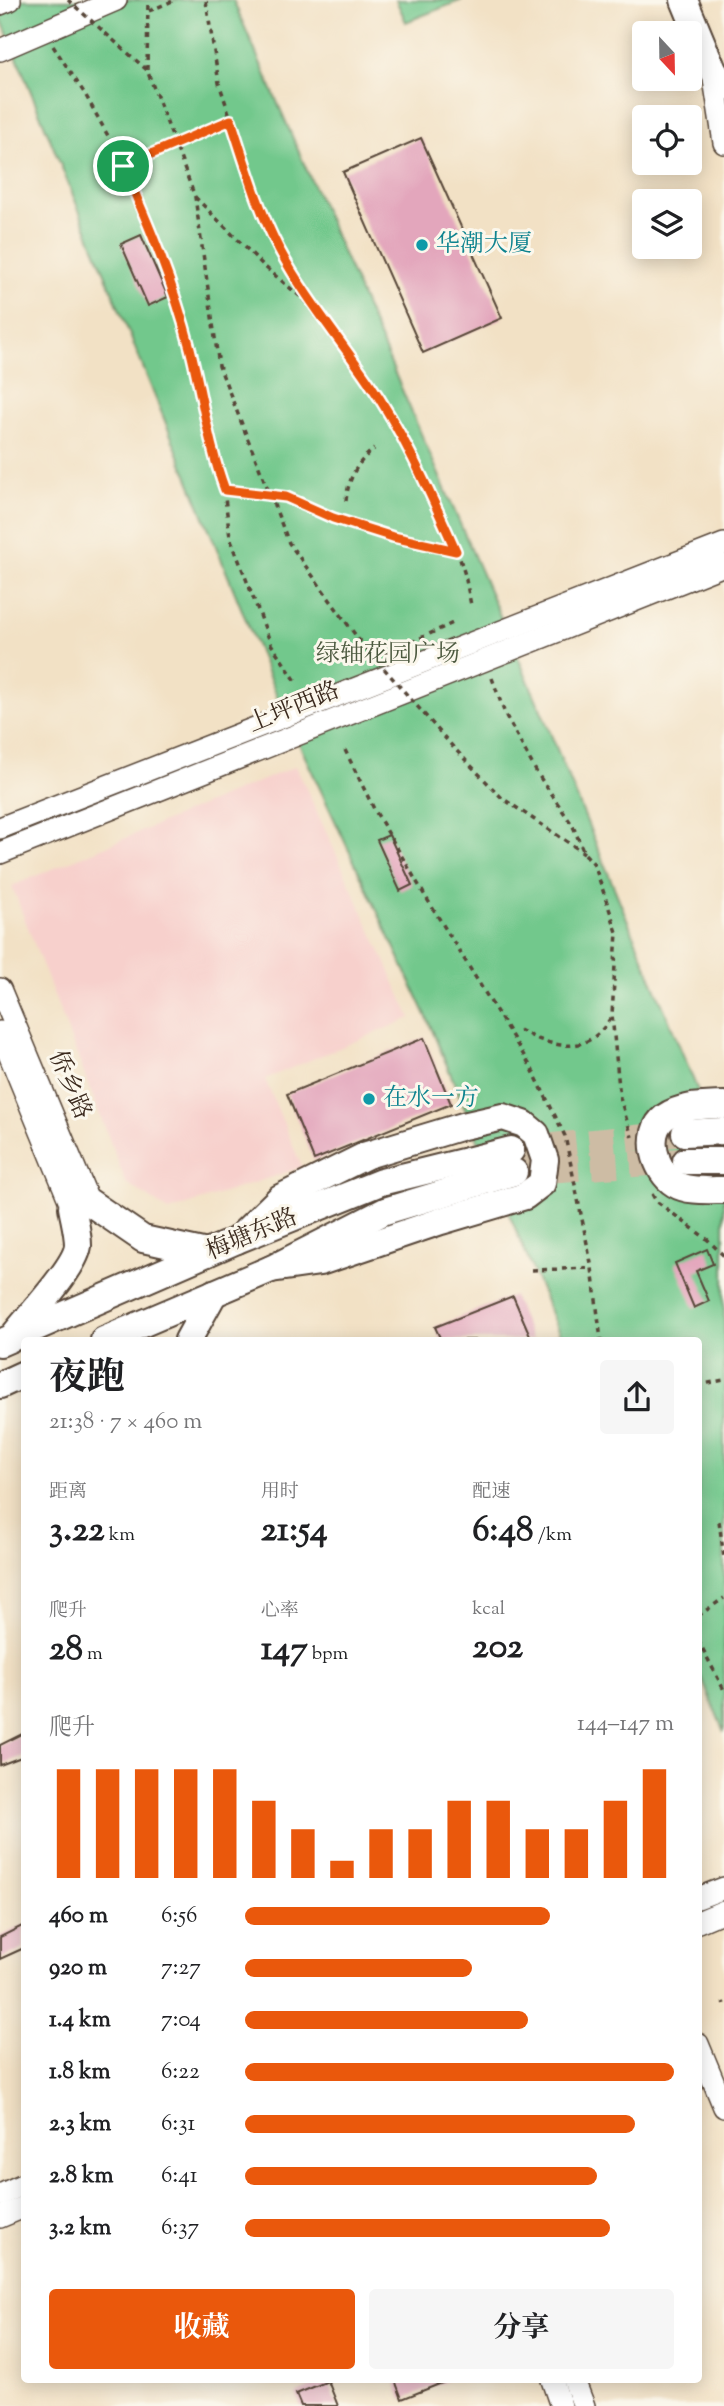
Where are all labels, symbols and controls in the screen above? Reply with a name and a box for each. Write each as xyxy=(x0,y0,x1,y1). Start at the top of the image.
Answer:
north arrow xyxy=(632,21,702,91)
map controls xyxy=(632,21,702,259)
button: locate xyxy=(632,105,702,175)
pin xyxy=(93,136,153,196)
icon: arrive xyxy=(104,147,142,185)
button: layers xyxy=(632,189,702,259)
place label: 华潮大厦 xyxy=(436,228,532,262)
marker: 华潮大厦 xyxy=(414,237,430,253)
park label: 绿轴花园广场 xyxy=(316,638,460,672)
street label: 上坪西路 xyxy=(243,674,345,742)
street label: 侨乡路 xyxy=(39,1045,99,1125)
place label: 在水一方 xyxy=(383,1082,479,1116)
marker: 在水一方 xyxy=(361,1091,377,1107)
street label: 梅塘东路 xyxy=(201,1201,303,1269)
text: 夜跑 xyxy=(49,1353,125,1407)
button: share xyxy=(600,1360,674,1434)
text: 21:38 · 7 × 460 m xyxy=(49,1406,202,1439)
text: 距离 xyxy=(49,1479,87,1506)
text: 用时 xyxy=(261,1479,299,1506)
text: 配速 xyxy=(472,1479,510,1506)
text: 3.22 xyxy=(49,1506,105,1557)
text: 21:54 xyxy=(261,1506,328,1557)
text: 6:48 xyxy=(472,1506,534,1557)
text: km xyxy=(105,1522,135,1549)
text: /km xyxy=(534,1522,572,1549)
text: kcal xyxy=(472,1596,505,1623)
text: 爬升 xyxy=(49,1598,87,1625)
text: 心率 xyxy=(261,1598,299,1625)
text: 202 xyxy=(472,1623,523,1674)
text: 28 xyxy=(49,1625,83,1676)
text: 147 xyxy=(261,1625,308,1676)
text: m xyxy=(83,1641,103,1668)
text: bpm xyxy=(308,1641,348,1668)
text: 144–147 m xyxy=(577,1708,674,1741)
text: 爬升 xyxy=(49,1712,95,1745)
text: 460 m xyxy=(49,1900,108,1933)
text: 6:56 xyxy=(161,1900,197,1933)
text: 920 m xyxy=(49,1952,107,1985)
text: 7:27 xyxy=(161,1952,201,1985)
text: 1.4 km xyxy=(49,2004,111,2037)
text: 7:04 xyxy=(161,2004,201,2037)
text: 1.8 km xyxy=(49,2056,111,2089)
text: 6:22 xyxy=(161,2056,200,2089)
text: 2.3 km xyxy=(49,2108,111,2141)
text: 6:31 xyxy=(161,2108,195,2141)
text: 2.8 km xyxy=(49,2160,114,2193)
text: 6:41 xyxy=(161,2160,198,2193)
text: 3.2 km xyxy=(49,2212,111,2245)
text: 6:37 xyxy=(161,2212,199,2245)
button: 收藏 xyxy=(49,2289,355,2369)
button: 分享 xyxy=(369,2289,674,2369)

